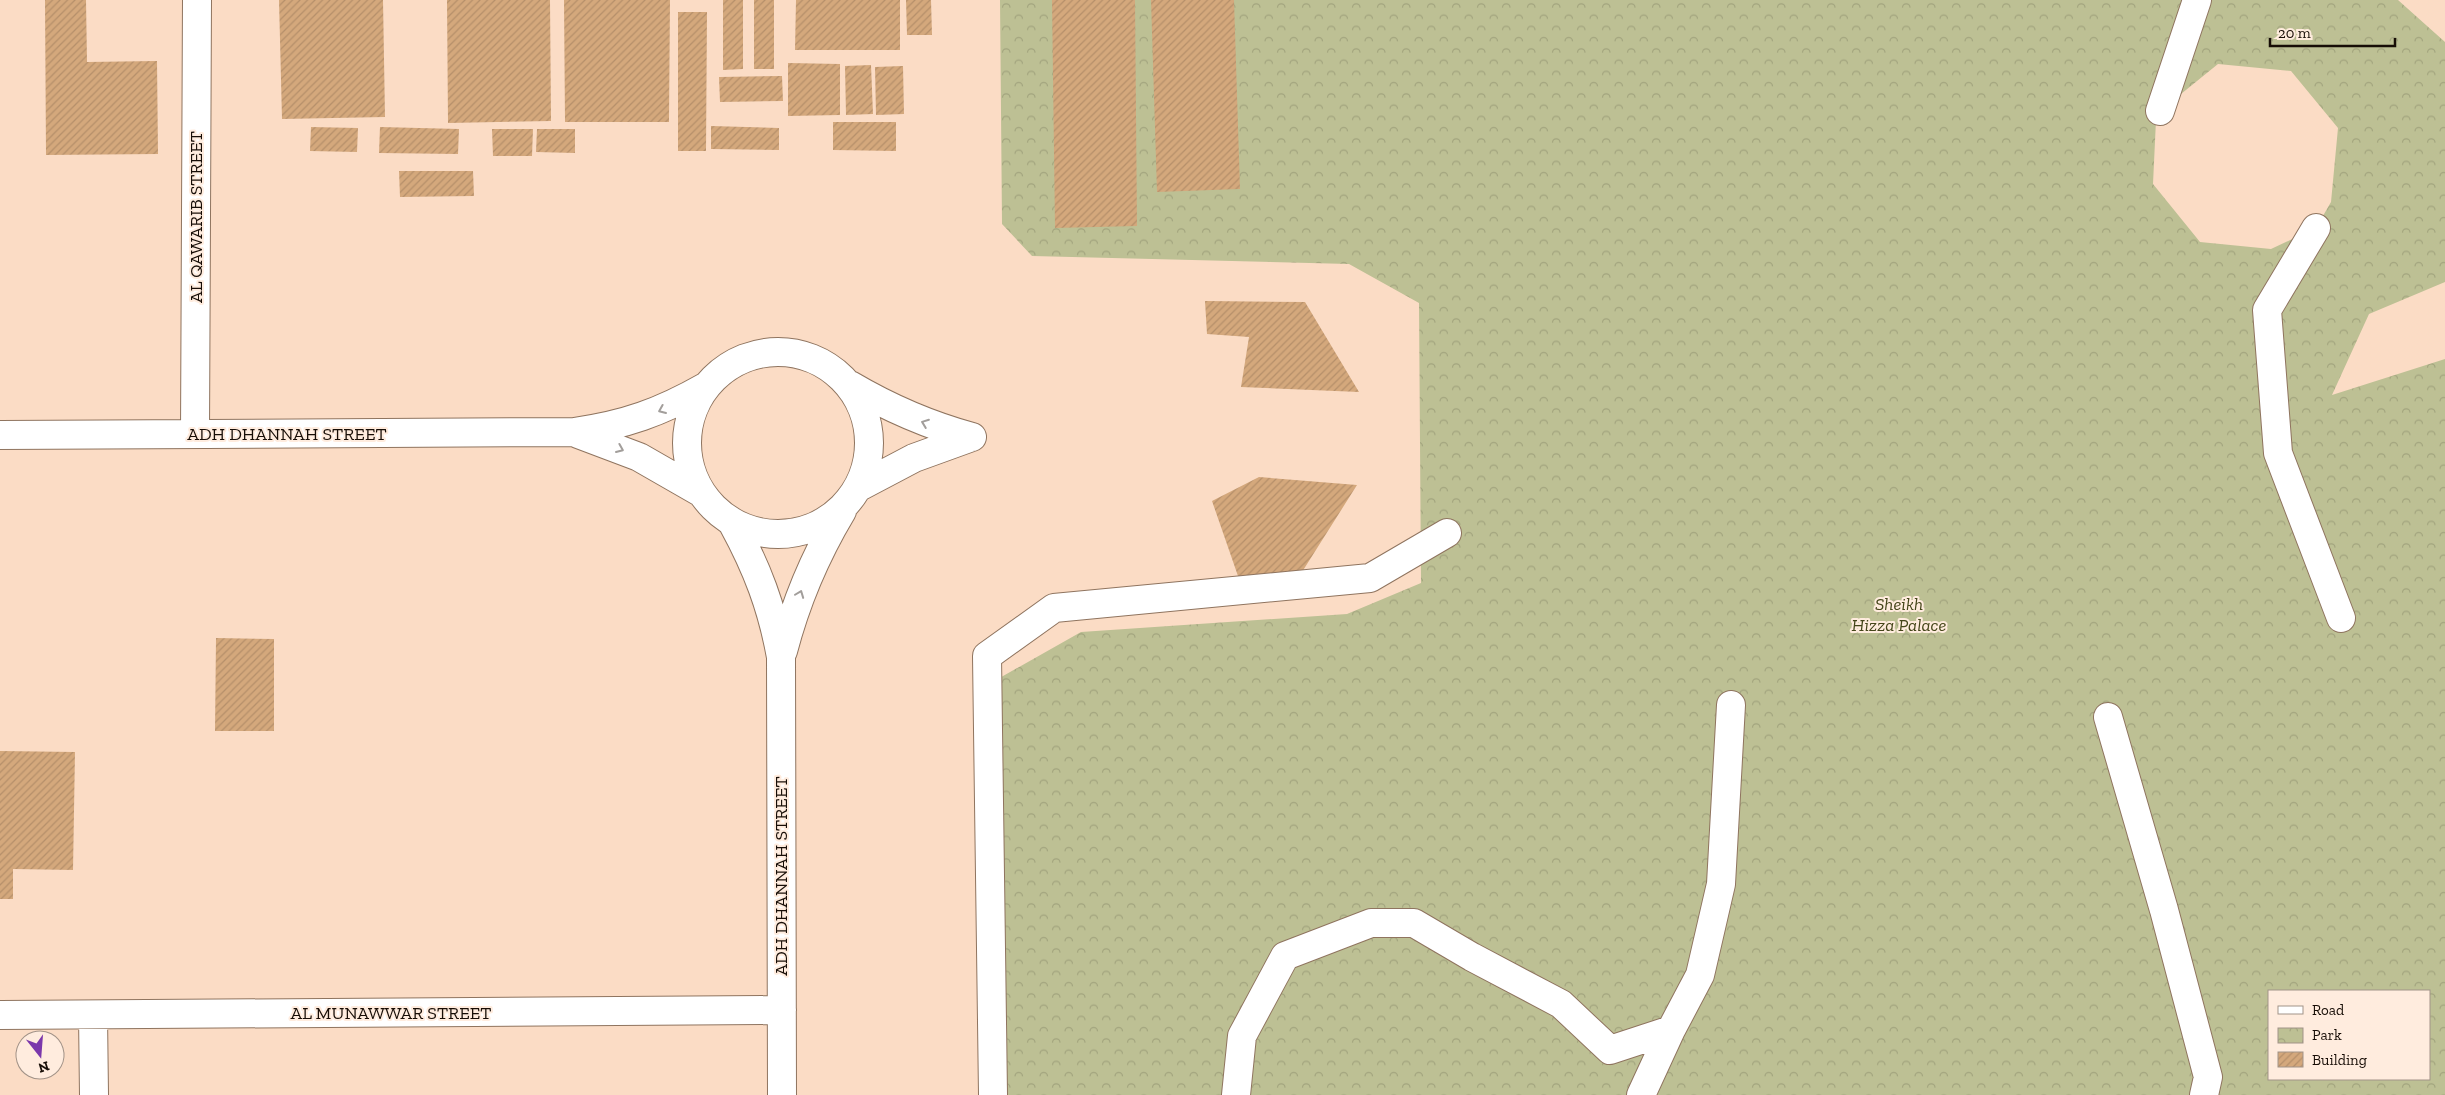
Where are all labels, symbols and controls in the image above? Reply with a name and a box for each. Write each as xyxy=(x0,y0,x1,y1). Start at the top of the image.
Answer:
scale bar xyxy=(2270,15,2395,47)
text: 20 m xyxy=(2278,24,2311,42)
street label: AL QAWARIB STREET xyxy=(185,131,207,303)
one-way arrow xyxy=(658,403,667,414)
one-way arrow xyxy=(922,419,930,429)
street label: ADH DHANNAH STREET xyxy=(187,423,387,445)
one-way arrow xyxy=(615,443,624,454)
one-way arrow xyxy=(794,590,804,598)
park label: Sheikh Hizza Palace xyxy=(1852,593,1947,636)
street label: ADH DHANNAH STREET xyxy=(770,776,792,976)
legend xyxy=(2268,990,2430,1080)
text: Road xyxy=(2312,1001,2345,1019)
street label: AL MUNAWWAR STREET xyxy=(290,1002,492,1024)
text: Park xyxy=(2312,1026,2342,1044)
north arrow xyxy=(15,1030,65,1080)
text: Building xyxy=(2312,1051,2367,1069)
text: N xyxy=(36,1057,51,1077)

